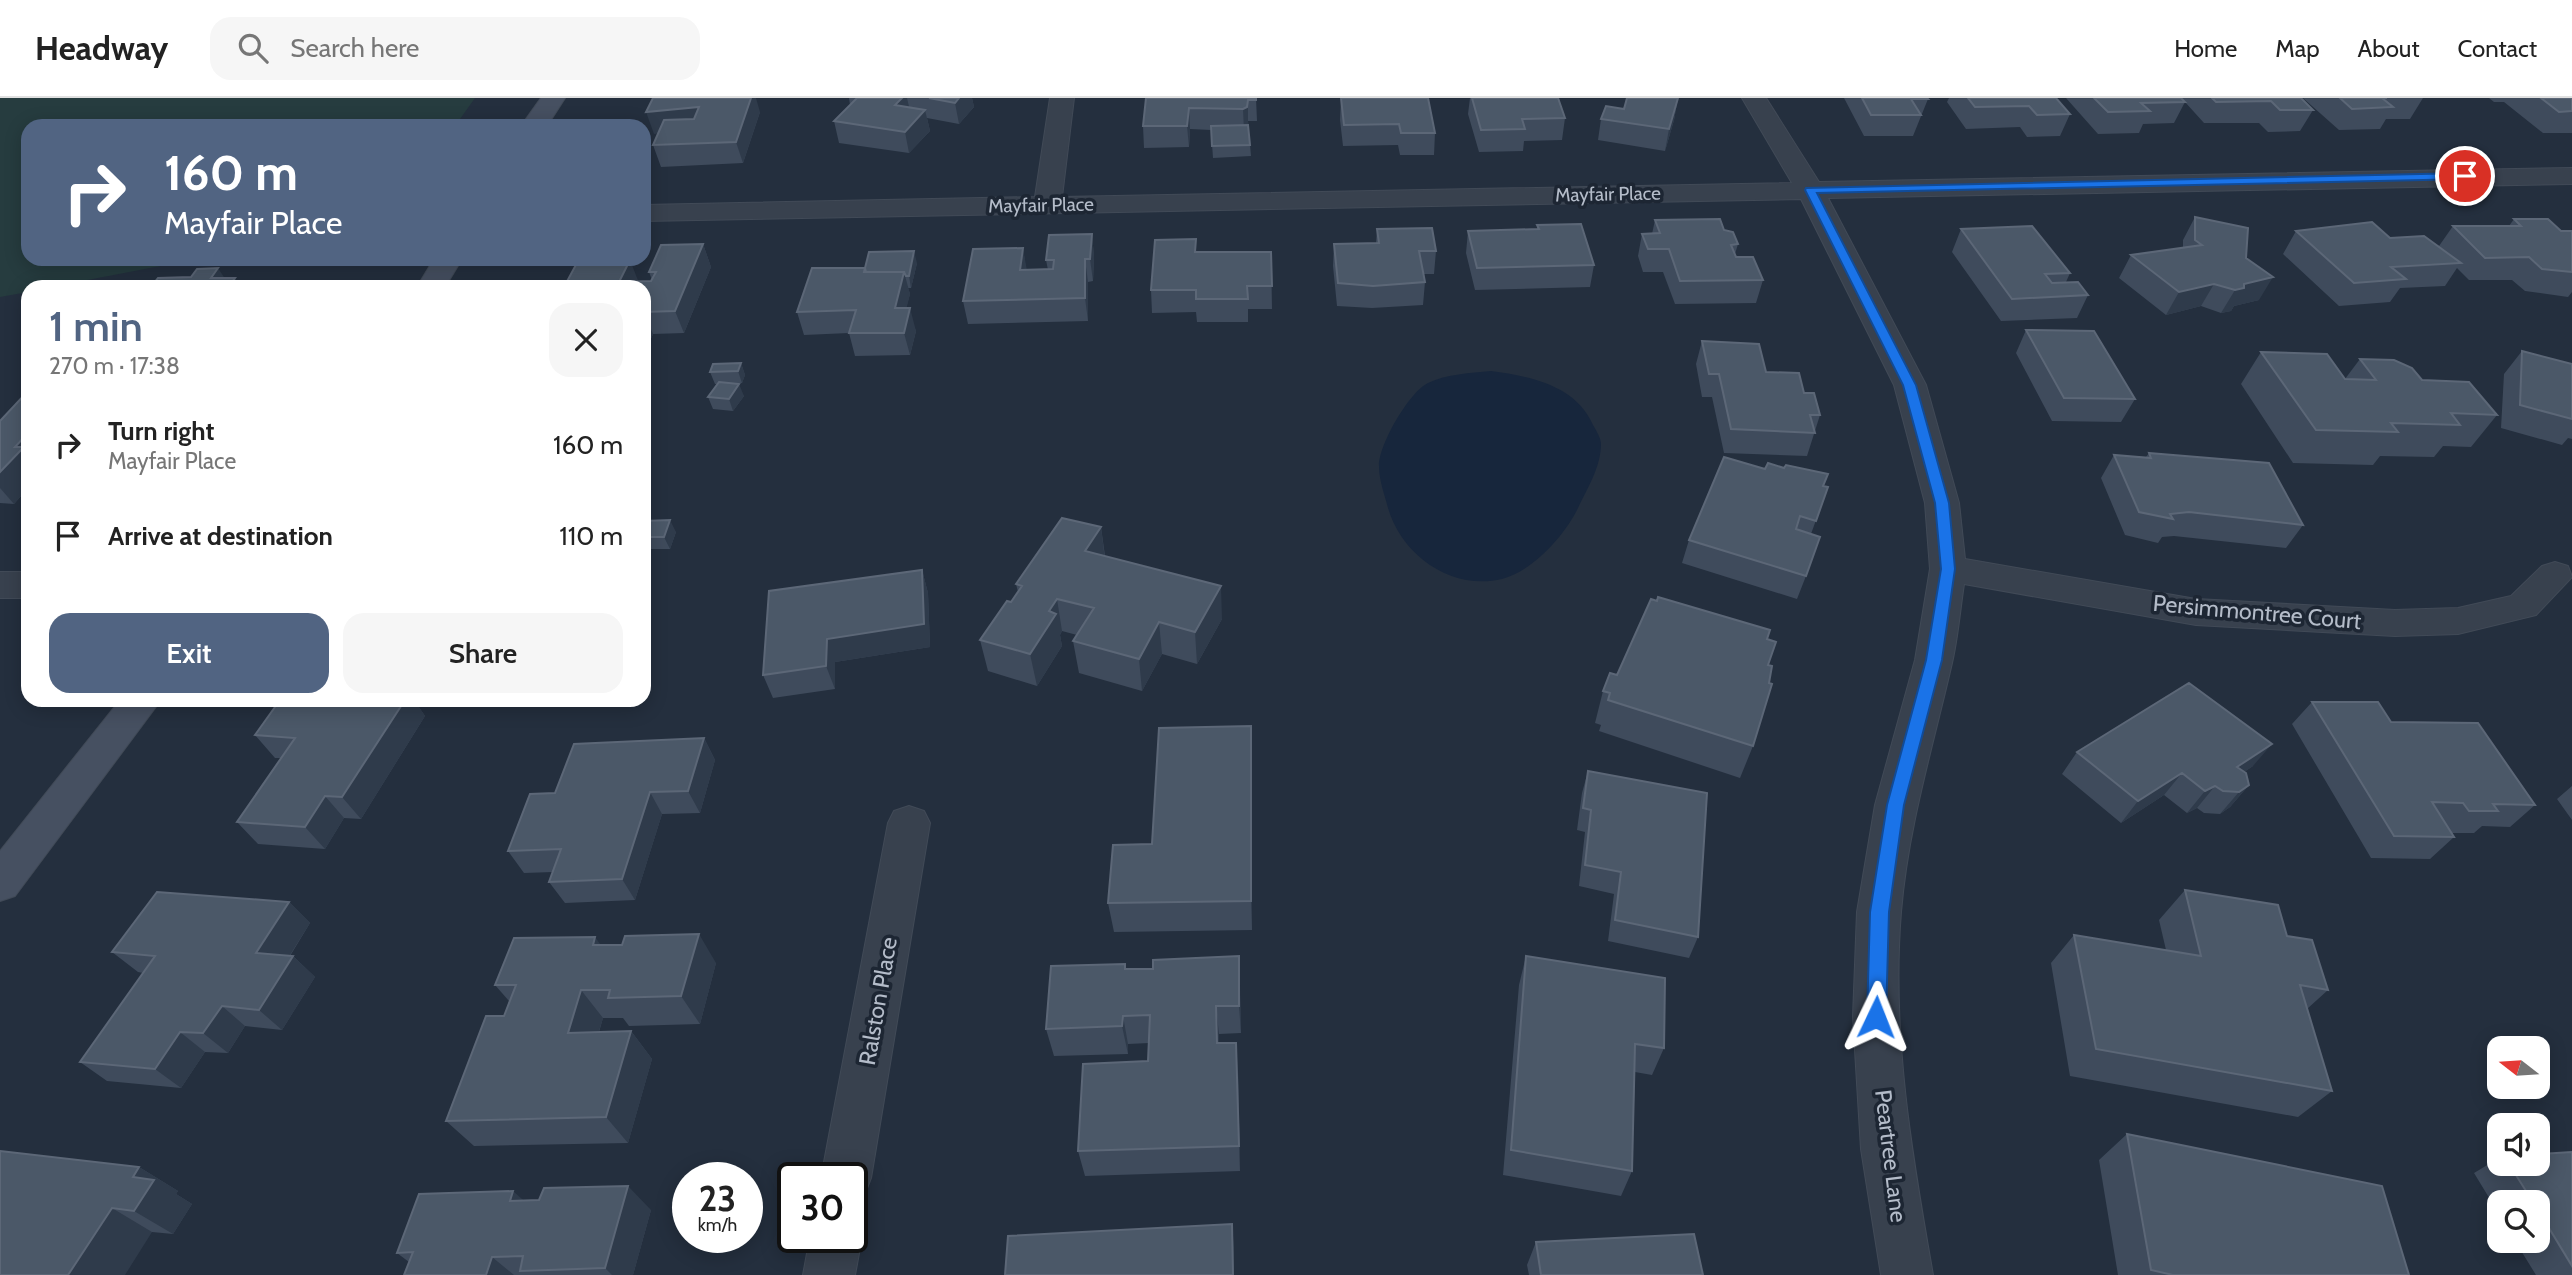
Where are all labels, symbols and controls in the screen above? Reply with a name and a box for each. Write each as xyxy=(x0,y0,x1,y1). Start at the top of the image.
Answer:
search box xyxy=(210,17,700,80)
text: Headway xyxy=(35,28,168,68)
icon: search xyxy=(234,29,272,67)
text: Search here xyxy=(290,32,419,64)
text: Home xyxy=(2174,34,2237,63)
text: Map xyxy=(2275,34,2320,63)
text: About xyxy=(2358,34,2420,63)
text: Contact xyxy=(2458,34,2537,63)
text: 160 m xyxy=(164,143,298,202)
pin xyxy=(2435,146,2495,206)
icon: right xyxy=(49,147,140,238)
icon: arrive xyxy=(2446,157,2484,195)
street label: Mayfair Place xyxy=(1555,182,1661,206)
street label: Mayfair Place xyxy=(988,193,1094,217)
text: Mayfair Place xyxy=(164,203,342,242)
text: 1 min xyxy=(49,300,143,352)
button: close xyxy=(549,303,623,377)
text: 270 m · 17:38 xyxy=(49,352,180,380)
text: Turn right xyxy=(108,415,214,447)
icon: right xyxy=(49,426,87,464)
text: 160 m xyxy=(553,429,623,461)
text: Mayfair Place xyxy=(108,447,236,475)
icon: arrive xyxy=(49,517,87,555)
text: Arrive at destination xyxy=(108,520,333,552)
text: 110 m xyxy=(559,520,623,552)
street label: Persimmontree Court xyxy=(2152,589,2363,635)
button: Exit xyxy=(49,613,329,693)
button: Share xyxy=(343,613,623,693)
street label: Ralston Place xyxy=(853,935,903,1067)
position arrow xyxy=(1839,980,1913,1054)
north arrow xyxy=(2487,1036,2550,1099)
map controls xyxy=(2487,1036,2550,1253)
street label: Peartree Lane xyxy=(1869,1088,1913,1224)
button: sound xyxy=(2487,1113,2550,1176)
speed limit sign: 30 xyxy=(777,1162,868,1253)
text: 23 xyxy=(699,1177,736,1220)
button: search xyxy=(2487,1190,2550,1253)
text: km/h xyxy=(698,1214,737,1236)

